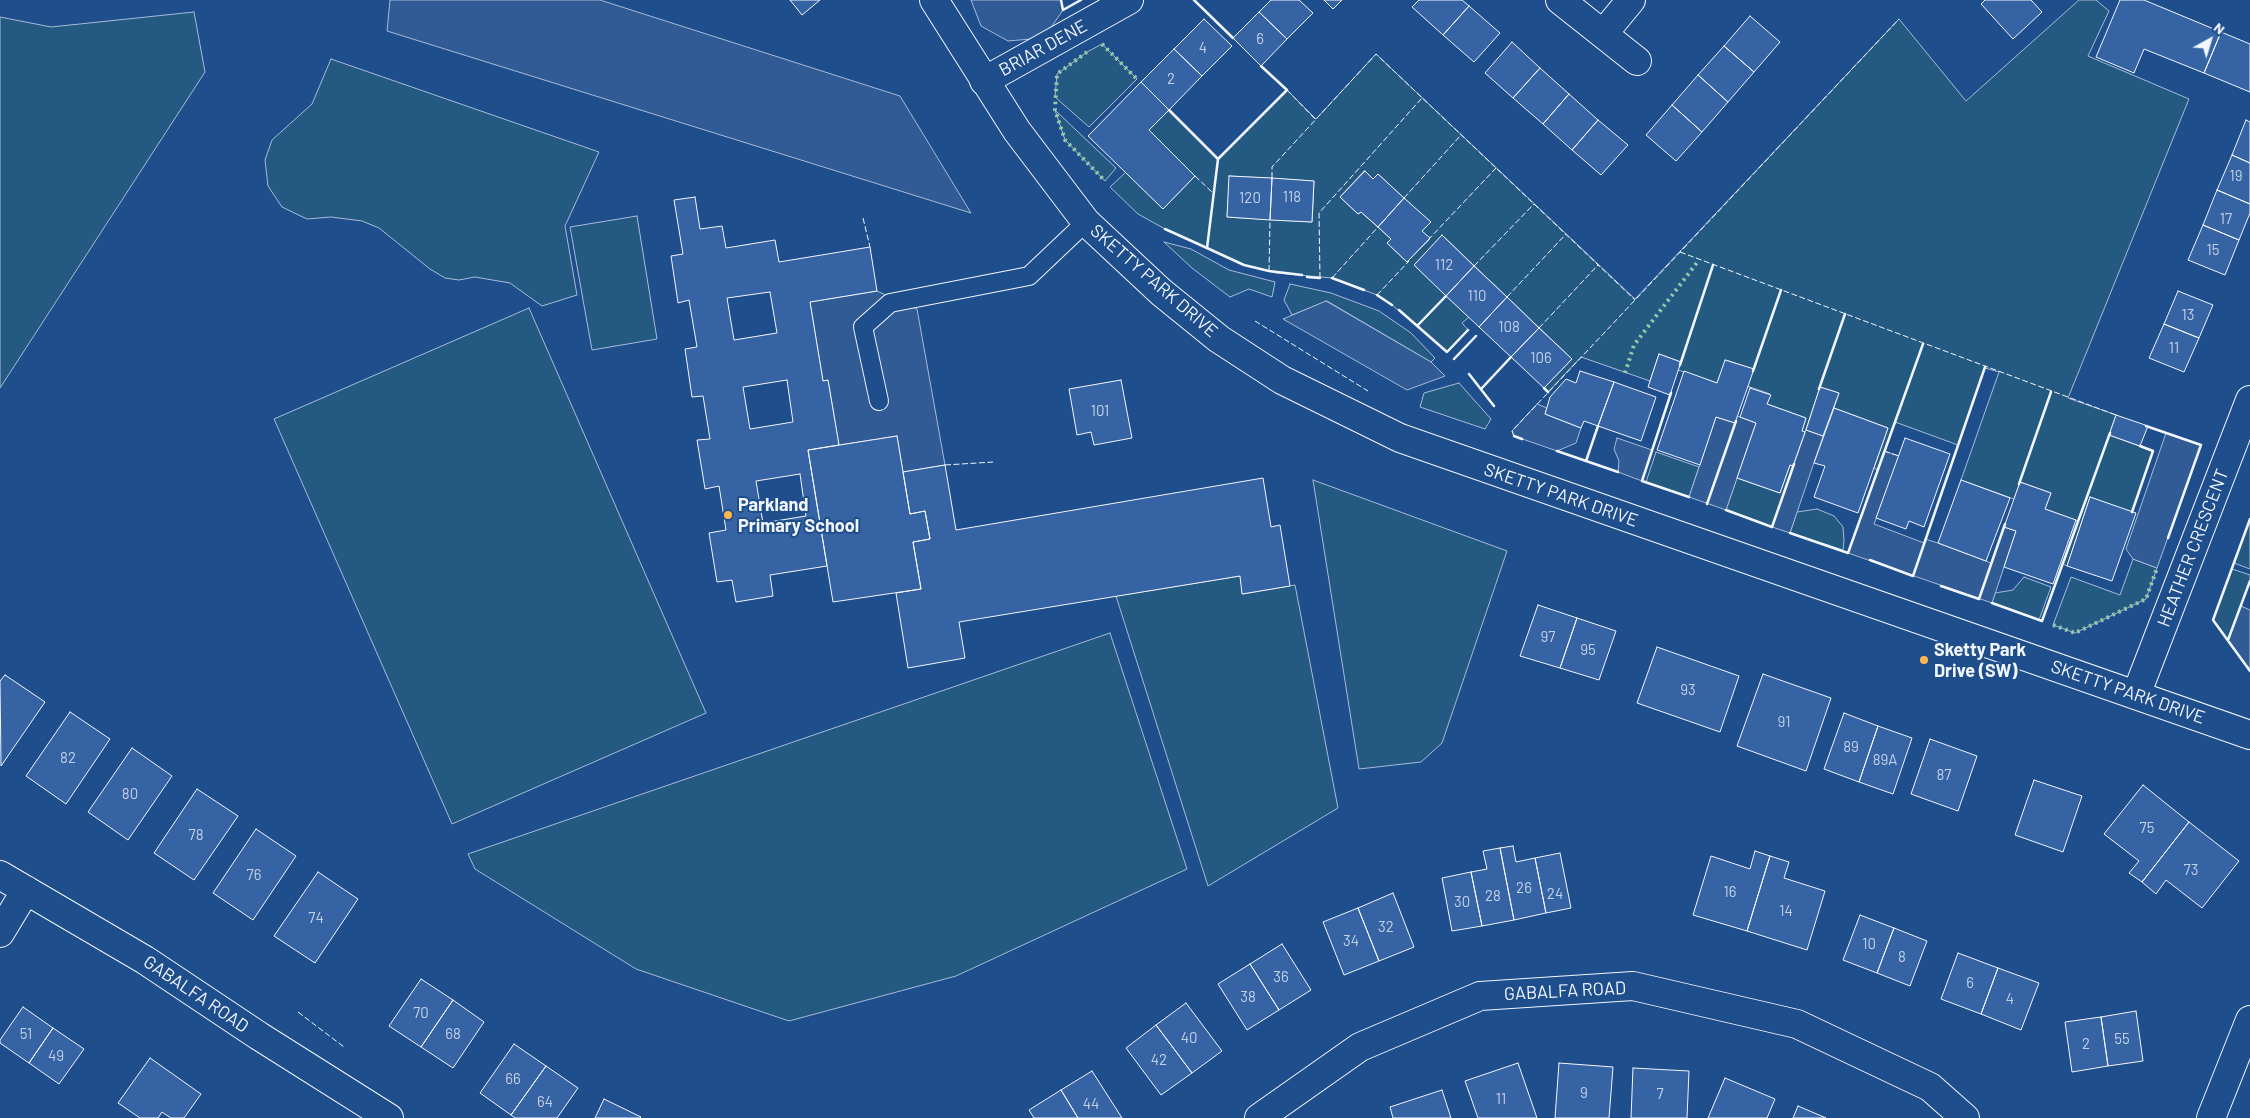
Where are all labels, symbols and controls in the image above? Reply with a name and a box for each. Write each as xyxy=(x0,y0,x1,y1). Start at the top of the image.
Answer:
street label: BRIAR DENE xyxy=(995,15,1091,81)
north arrow xyxy=(2185,15,2235,65)
text: N xyxy=(2211,18,2229,37)
house number: 6 xyxy=(1256,30,1264,48)
house number: 4 xyxy=(1199,39,1207,57)
house number: 2 xyxy=(1167,70,1175,88)
house number: 19 xyxy=(2229,167,2243,185)
house number: 118 xyxy=(1283,188,1301,206)
house number: 120 xyxy=(1239,189,1261,207)
house number: 17 xyxy=(2220,210,2232,228)
street label: SKETTY PARK DRIVE xyxy=(1086,220,1222,342)
house number: 15 xyxy=(2207,241,2219,259)
house number: 112 xyxy=(1435,256,1453,274)
house number: 110 xyxy=(1467,287,1487,305)
house number: 13 xyxy=(2182,306,2194,324)
house number: 108 xyxy=(1498,318,1520,336)
house number: 11 xyxy=(2169,339,2179,357)
house number: 106 xyxy=(1530,349,1552,367)
house number: 101 xyxy=(1091,402,1109,420)
street label: SKETTY PARK DRIVE xyxy=(1481,458,1641,532)
street label: HEATHER CRESCENT xyxy=(2153,466,2233,630)
place label: Parkland Primary School xyxy=(738,494,859,536)
marker: Parkland Primary School xyxy=(722,509,734,521)
house number: 97 xyxy=(1541,628,1555,646)
place label: Sketty Park Drive (SW) xyxy=(1934,639,2026,682)
house number: 95 xyxy=(1580,641,1596,659)
marker: Sketty Park Drive (SW) xyxy=(1918,654,1930,666)
street label: SKETTY PARK DRIVE xyxy=(2048,655,2208,729)
house number: 93 xyxy=(1680,681,1696,699)
house number: 91 xyxy=(1778,713,1790,731)
house number: 89 xyxy=(1843,738,1859,756)
house number: 82 xyxy=(60,749,76,767)
house number: 89A xyxy=(1873,751,1897,769)
house number: 87 xyxy=(1937,766,1951,784)
house number: 80 xyxy=(122,785,138,803)
house number: 75 xyxy=(2140,819,2154,837)
house number: 78 xyxy=(189,826,203,844)
house number: 73 xyxy=(2184,861,2198,879)
house number: 76 xyxy=(247,866,261,884)
house number: 26 xyxy=(1516,879,1532,897)
house number: 16 xyxy=(1724,883,1736,901)
house number: 24 xyxy=(1547,885,1563,903)
house number: 28 xyxy=(1485,887,1501,905)
house number: 30 xyxy=(1454,893,1470,911)
house number: 14 xyxy=(1779,902,1793,920)
house number: 74 xyxy=(308,909,324,927)
house number: 32 xyxy=(1378,918,1394,936)
house number: 34 xyxy=(1343,932,1359,950)
house number: 10 xyxy=(1862,935,1876,953)
house number: 8 xyxy=(1898,948,1906,966)
street label: GABALFA ROAD xyxy=(139,951,253,1037)
house number: 36 xyxy=(1273,968,1289,986)
house number: 6 xyxy=(1966,974,1974,992)
street label: GABALFA ROAD xyxy=(1503,977,1627,1005)
house number: 38 xyxy=(1240,988,1256,1006)
house number: 4 xyxy=(2006,990,2014,1008)
house number: 70 xyxy=(413,1004,429,1022)
house number: 51 xyxy=(20,1025,32,1043)
house number: 68 xyxy=(445,1025,461,1043)
house number: 40 xyxy=(1181,1029,1197,1047)
house number: 55 xyxy=(2114,1030,2130,1048)
house number: 2 xyxy=(2082,1035,2090,1053)
house number: 49 xyxy=(48,1047,64,1065)
house number: 42 xyxy=(1151,1051,1167,1069)
house number: 66 xyxy=(505,1070,521,1088)
house number: 9 xyxy=(1580,1084,1588,1102)
house number: 7 xyxy=(1656,1085,1664,1103)
house number: 11 xyxy=(1496,1090,1506,1108)
house number: 64 xyxy=(537,1093,553,1111)
house number: 44 xyxy=(1083,1095,1099,1113)

